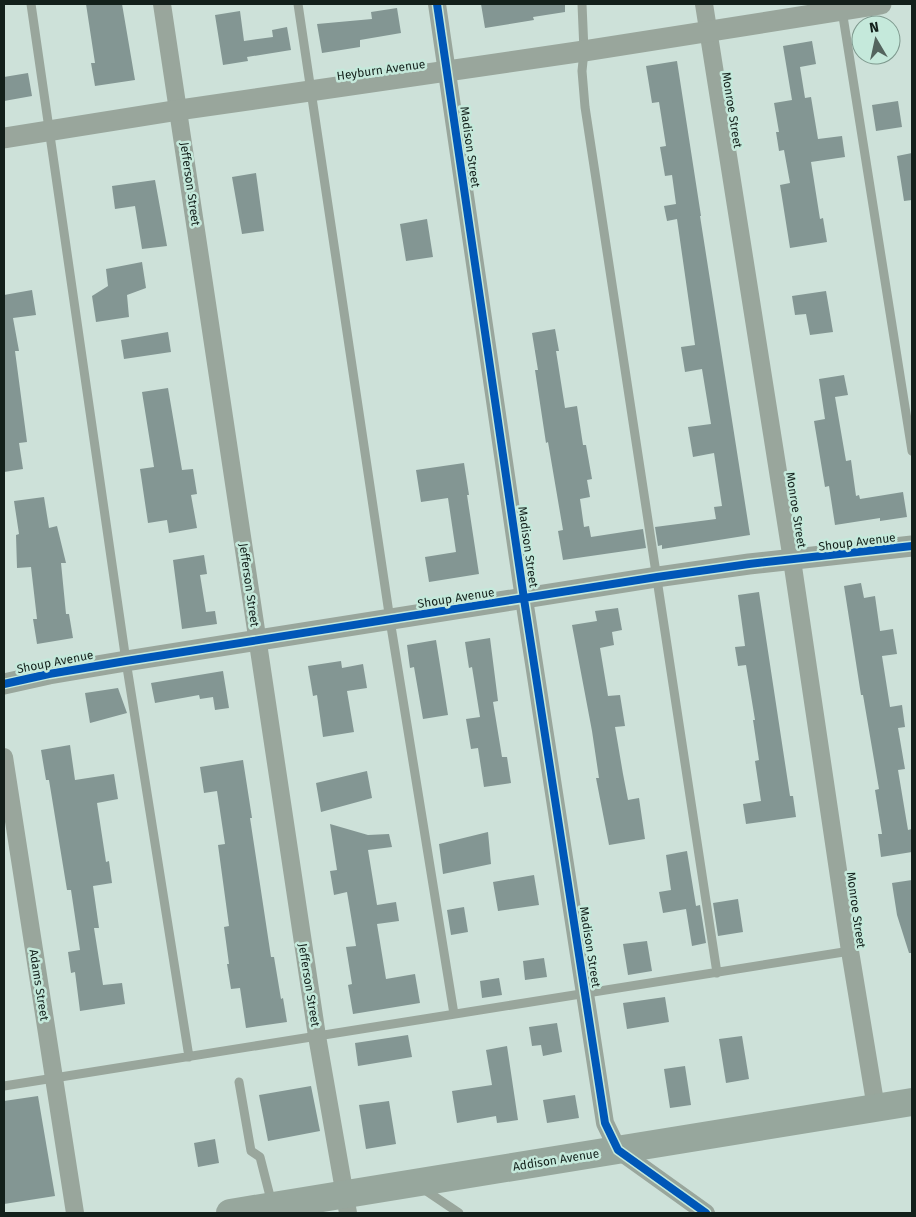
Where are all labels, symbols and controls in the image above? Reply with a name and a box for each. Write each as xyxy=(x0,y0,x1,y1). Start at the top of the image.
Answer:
north arrow xyxy=(851,15,901,65)
text: N xyxy=(868,19,880,37)
street label: Heyburn Avenue xyxy=(336,57,426,83)
street label: Monroe Street xyxy=(719,71,745,150)
street label: Madison Street xyxy=(457,106,483,189)
street label: Jefferson Street xyxy=(177,141,203,227)
street label: Monroe Street xyxy=(783,471,809,550)
street label: Madison Street xyxy=(515,506,541,589)
street label: Shoup Avenue xyxy=(818,530,896,554)
street label: Jefferson Street xyxy=(236,542,262,628)
street label: Shoup Avenue xyxy=(417,585,495,611)
street label: Shoup Avenue xyxy=(16,648,94,676)
street label: Monroe Street xyxy=(844,871,868,950)
street label: Madison Street xyxy=(577,906,603,989)
street label: Jefferson Street xyxy=(295,942,323,1028)
street label: Adams Street xyxy=(26,948,52,1022)
street label: Addison Avenue xyxy=(512,1146,600,1174)

